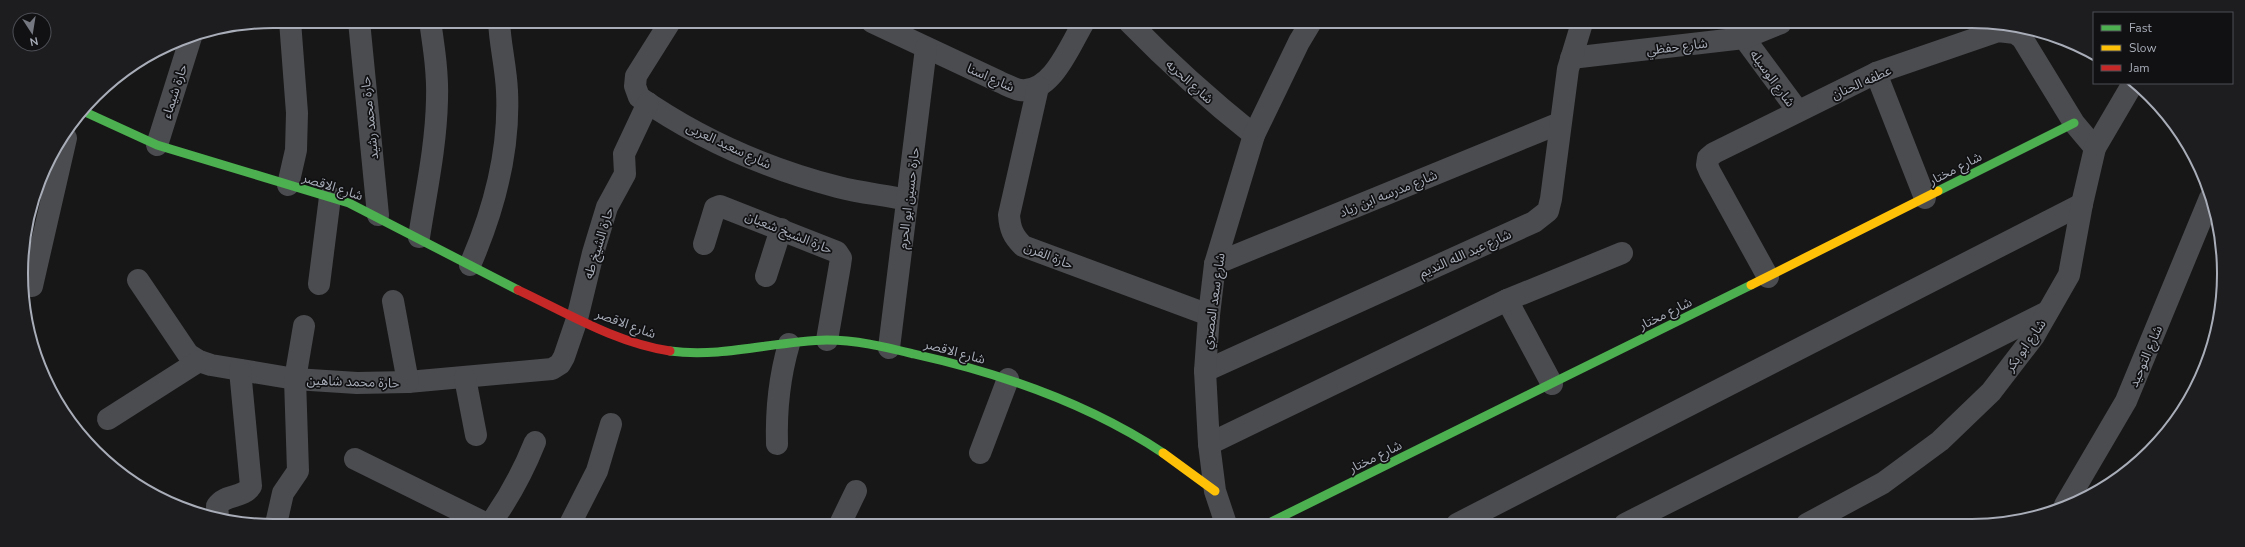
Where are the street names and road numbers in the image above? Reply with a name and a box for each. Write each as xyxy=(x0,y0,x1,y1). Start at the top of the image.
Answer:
street label: شارع حفظي xyxy=(1645,34,1709,61)
street label: شارع الوسيله xyxy=(1745,46,1799,111)
street label: شارع الحريه xyxy=(1161,56,1217,109)
street label: شارع اسنا xyxy=(964,59,1017,97)
street label: حارة شيماء xyxy=(158,62,192,121)
street label: عطفه الحنان xyxy=(1829,62,1895,104)
street label: حارة محمد رشيد xyxy=(357,75,383,160)
street label: شارع سعيد العربى xyxy=(683,118,774,174)
street label: حارة حسين ابو الحرم xyxy=(894,146,924,250)
street label: شارع مختار xyxy=(1925,148,1985,191)
street label: شارع مدرسه ابن زياد xyxy=(1337,166,1440,223)
street label: شارع الاقصر xyxy=(299,168,365,206)
street label: حارة الشيخ طه xyxy=(580,205,619,281)
street label: حارة الشيخ شعبان xyxy=(742,207,835,260)
street label: شارع عبد الله النديم xyxy=(1417,226,1515,283)
street label: حارة الفرن xyxy=(1021,238,1076,274)
street label: شارع سعد المصري xyxy=(1198,252,1231,351)
street label: شارع مختار xyxy=(1635,293,1696,336)
street label: شارع الاقصر xyxy=(592,304,658,344)
street label: شارع ابو بكر xyxy=(2001,316,2051,377)
street label: شارع التوحيد xyxy=(2125,323,2168,390)
street label: شارع الاقصر xyxy=(921,335,987,370)
street label: حارة محمد شاهين xyxy=(306,371,400,393)
street label: شارع مختار xyxy=(1345,436,1406,479)

